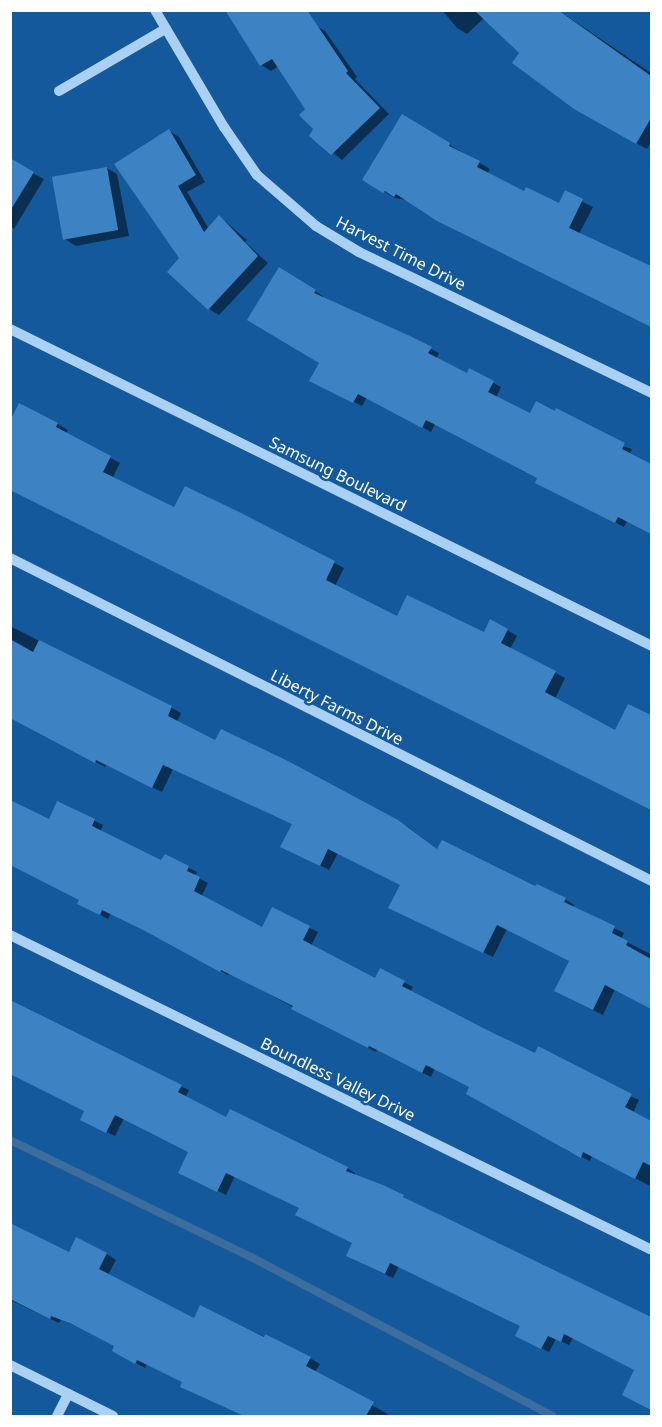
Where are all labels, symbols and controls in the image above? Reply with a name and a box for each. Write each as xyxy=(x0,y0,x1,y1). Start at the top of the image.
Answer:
street label: Harvest Time Drive xyxy=(333,212,469,294)
street label: Samsung Boulevard xyxy=(266,432,410,516)
street label: Liberty Farms Drive xyxy=(267,665,407,749)
street label: Boundless Valley Drive xyxy=(258,1033,418,1125)

